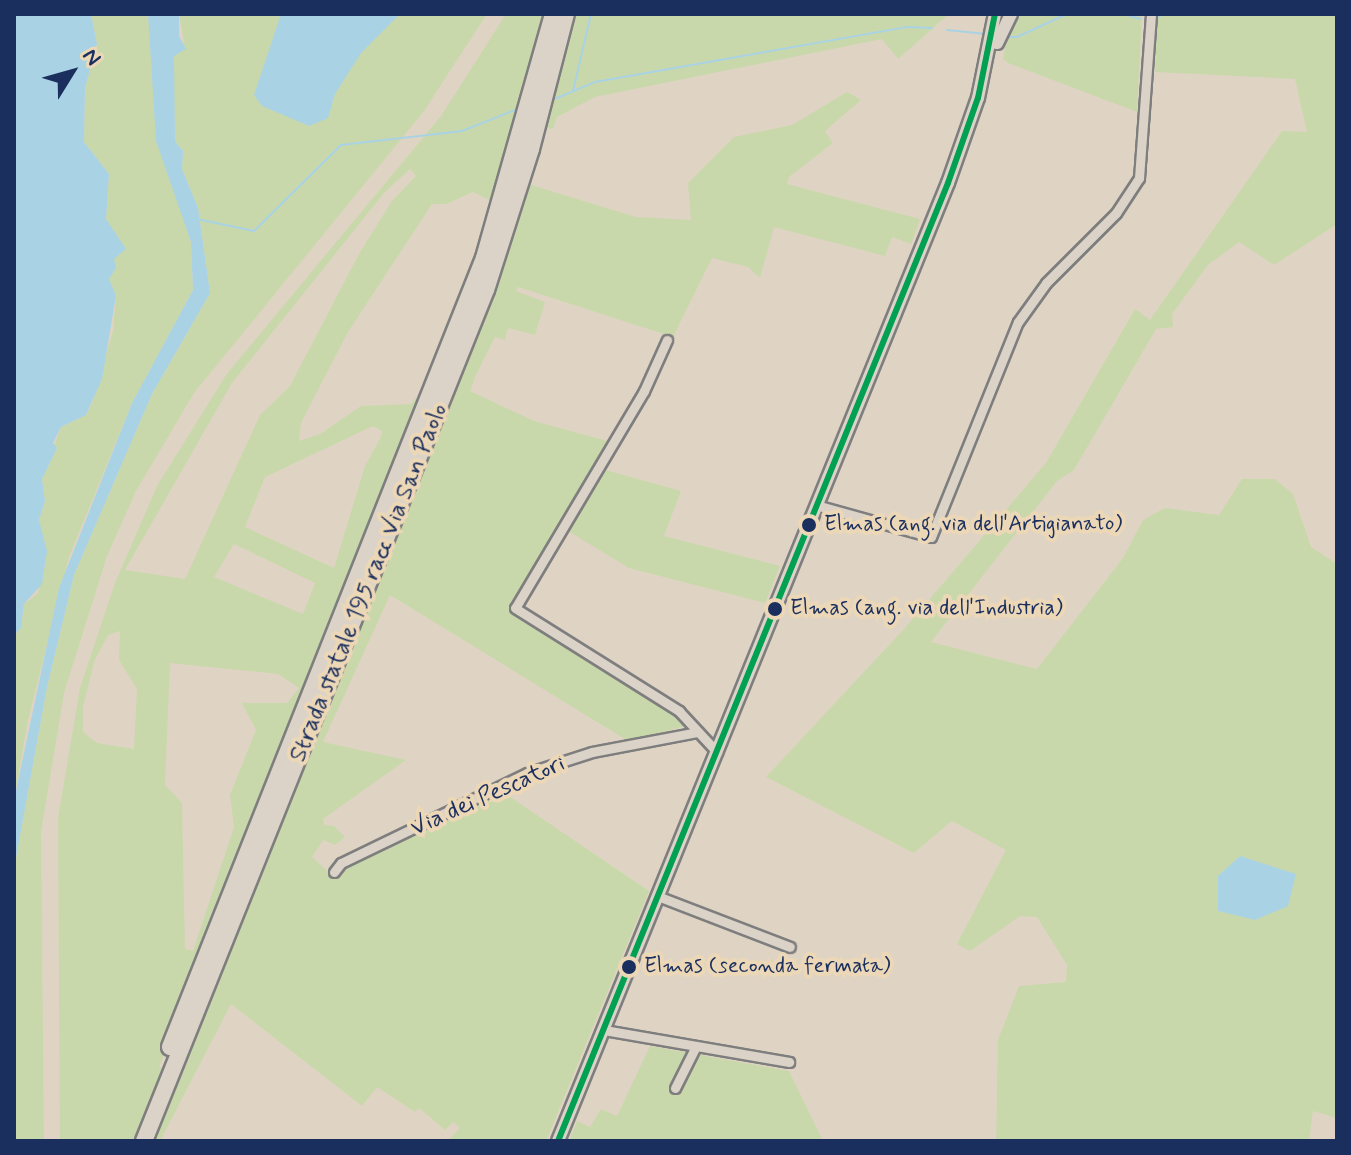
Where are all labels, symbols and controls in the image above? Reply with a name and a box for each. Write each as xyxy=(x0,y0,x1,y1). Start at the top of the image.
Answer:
north arrow xyxy=(32,32,112,112)
text: N xyxy=(76,43,107,72)
street label: Strada statale 195 racc Via San Paolo xyxy=(285,402,453,764)
place label: Elmas (ang. via dell'Artigianato) xyxy=(824,512,1123,538)
marker: Elmas (ang. via dell'Artigianato) xyxy=(801,517,817,533)
place label: Elmas (ang. via dell'Industria) xyxy=(790,596,1063,622)
marker: Elmas (ang. via dell'Industria) xyxy=(767,601,783,617)
street label: Via dei Pescatori xyxy=(406,749,570,843)
place label: Elmas (seconda fermata) xyxy=(644,954,900,980)
marker: Elmas (seconda fermata) xyxy=(621,959,637,975)

